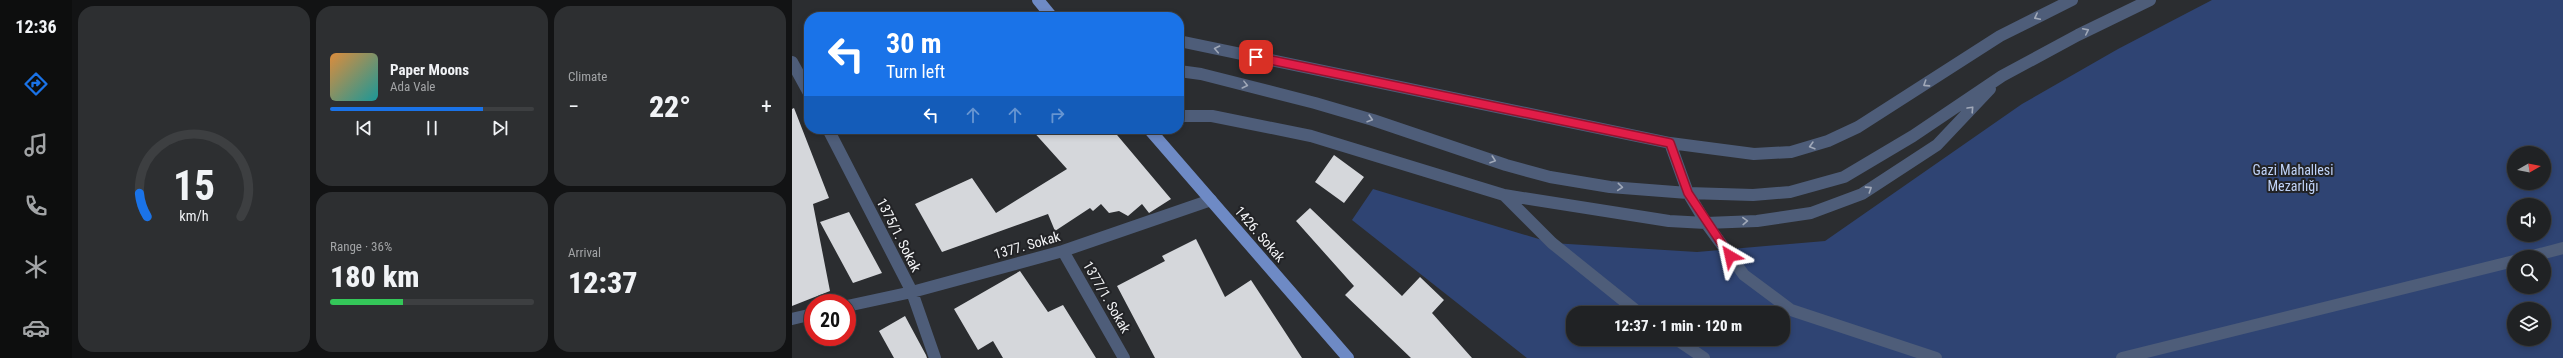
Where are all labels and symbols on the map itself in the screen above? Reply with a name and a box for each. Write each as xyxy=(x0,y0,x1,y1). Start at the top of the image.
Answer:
one-way arrow xyxy=(2034,12,2041,20)
one-way arrow xyxy=(2081,28,2089,36)
pin xyxy=(1239,40,1273,74)
one-way arrow xyxy=(1214,45,1221,53)
one-way arrow xyxy=(1241,80,1248,89)
one-way arrow xyxy=(1923,80,1930,87)
one-way arrow xyxy=(1966,106,1974,114)
one-way arrow xyxy=(1366,114,1373,123)
one-way arrow xyxy=(1809,141,1816,150)
north arrow xyxy=(2507,146,2551,190)
one-way arrow xyxy=(1490,156,1497,164)
park label: Gazi Mahallesi Mezarlığı xyxy=(2253,162,2333,194)
one-way arrow xyxy=(1617,183,1623,192)
one-way arrow xyxy=(1865,186,1872,194)
street label: 1375/1. Sokak xyxy=(874,196,925,275)
street label: 1426. Sokak xyxy=(1232,203,1289,265)
one-way arrow xyxy=(1742,217,1748,226)
street label: 1377. Sokak xyxy=(992,228,1063,262)
position arrow xyxy=(1709,235,1751,277)
street label: 1377/1. Sokak xyxy=(1080,258,1134,336)
speed limit sign: 20 xyxy=(804,294,856,346)

